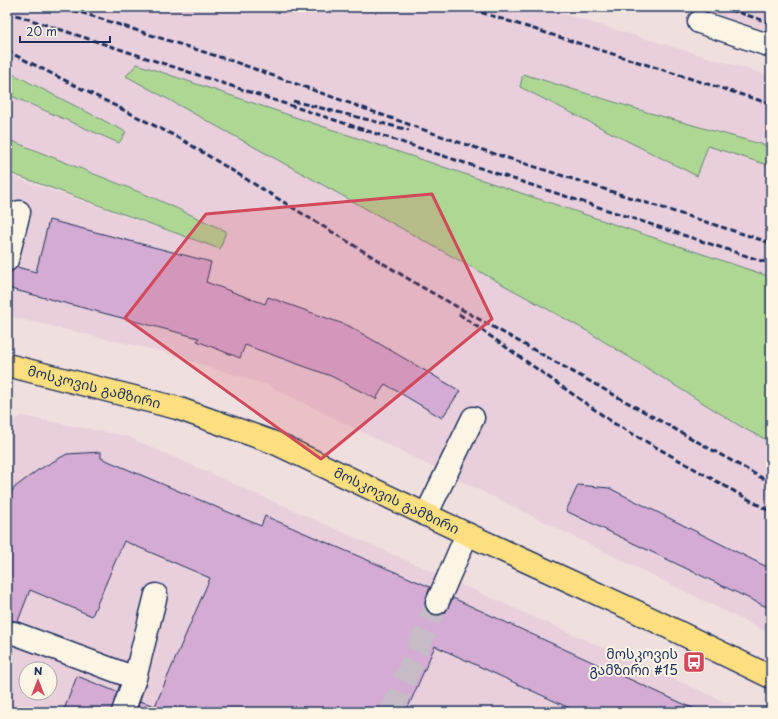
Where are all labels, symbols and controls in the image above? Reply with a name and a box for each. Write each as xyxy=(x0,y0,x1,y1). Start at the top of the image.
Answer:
scale bar xyxy=(20,18,110,44)
text: 20 m xyxy=(26,22,57,40)
street label: მოსკოვის გამზირი xyxy=(26,360,163,414)
street label: მოსკოვის გამზირი xyxy=(331,461,463,539)
place label: მოსკოვის გამზირი #15 xyxy=(589,643,678,680)
bus stop icon: მოსკოვის გამზირი #15 xyxy=(681,649,707,675)
north arrow xyxy=(18,661,58,701)
text: N xyxy=(34,662,43,679)

